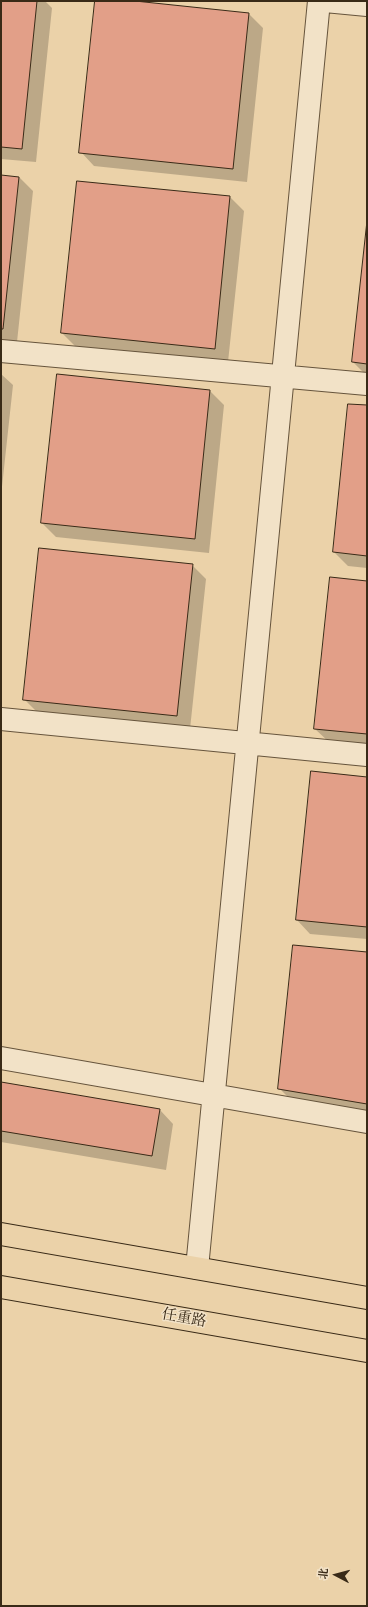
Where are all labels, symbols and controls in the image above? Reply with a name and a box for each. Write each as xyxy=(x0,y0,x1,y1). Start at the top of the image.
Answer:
street label: 任重路 xyxy=(160,1306,208,1332)
north arrow xyxy=(316,1555,356,1595)
text: 北 xyxy=(317,1568,331,1580)

